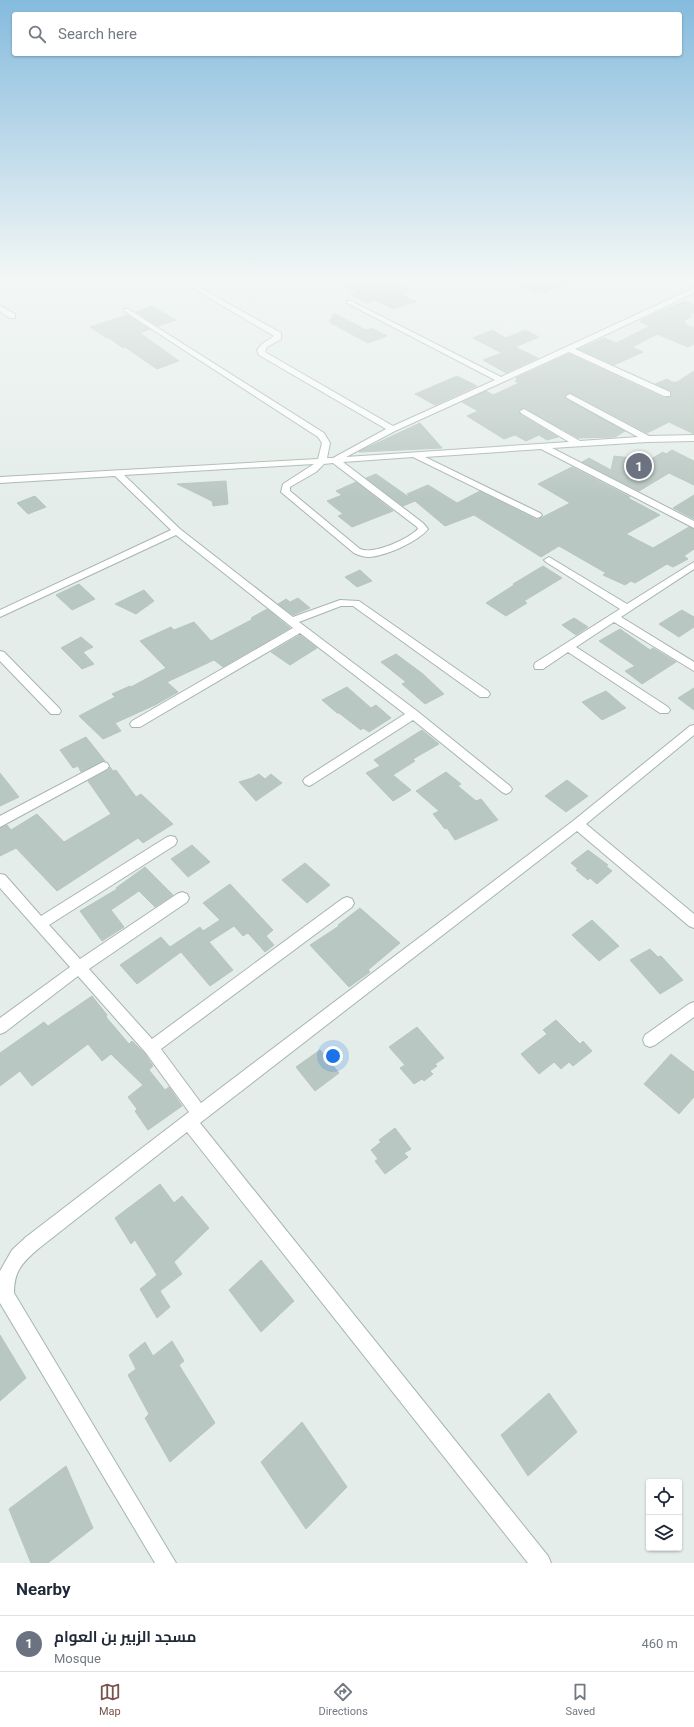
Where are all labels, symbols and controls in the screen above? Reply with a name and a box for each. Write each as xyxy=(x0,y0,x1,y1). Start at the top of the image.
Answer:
search box xyxy=(12,12,682,56)
icon: search xyxy=(26,23,48,45)
text: Search here xyxy=(58,25,137,43)
pin: 1 xyxy=(626,451,652,481)
your location xyxy=(323,1046,343,1066)
map controls xyxy=(646,1479,682,1551)
button: locate xyxy=(646,1479,682,1515)
button: layers xyxy=(646,1515,682,1551)
text: Nearby xyxy=(16,1579,71,1599)
text: مسجد الزبير بن العوام xyxy=(54,1628,196,1646)
text: 1 xyxy=(25,1636,33,1651)
text: 460 m xyxy=(641,1636,678,1651)
text: Mosque xyxy=(54,1651,101,1666)
tab: Map xyxy=(99,1681,121,1718)
tab: Directions xyxy=(318,1681,368,1718)
tab: Saved xyxy=(565,1681,595,1718)

